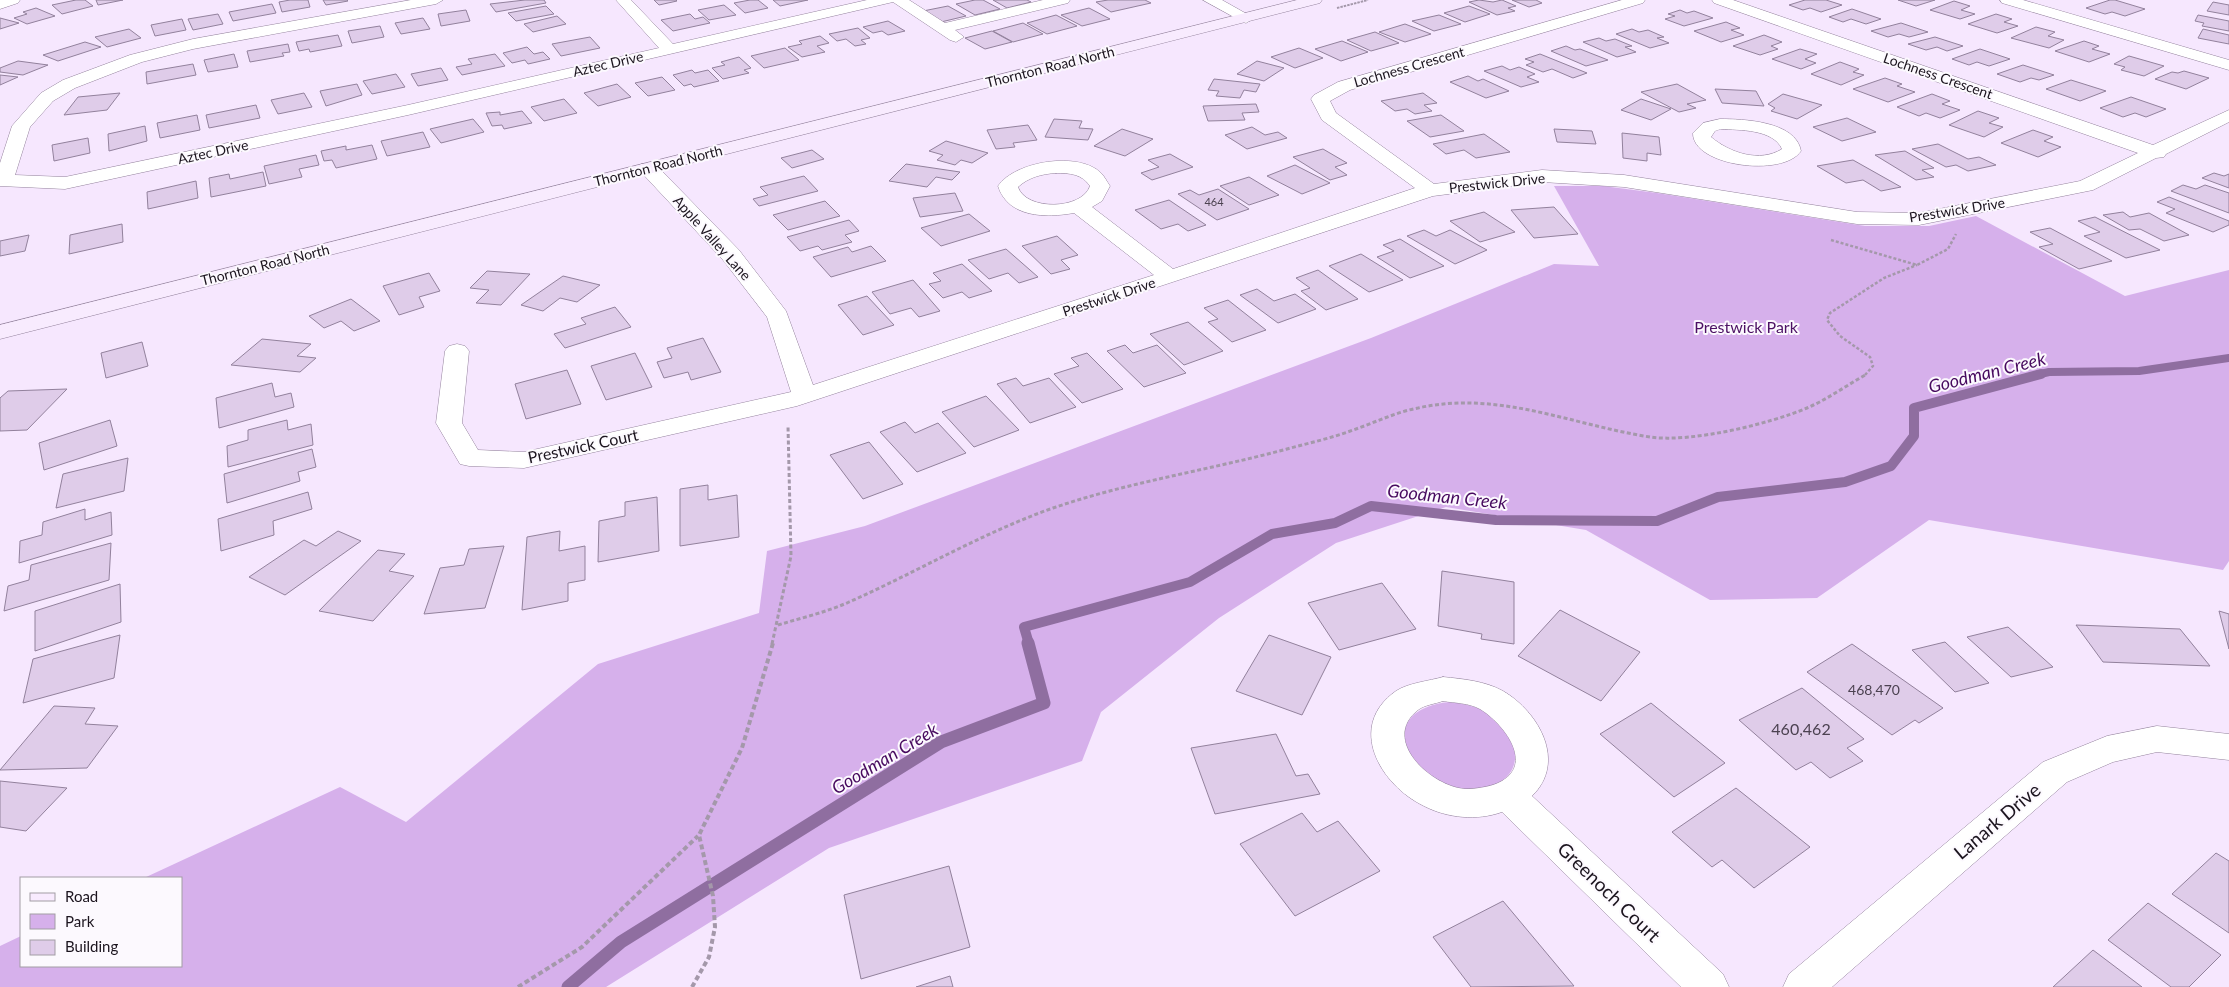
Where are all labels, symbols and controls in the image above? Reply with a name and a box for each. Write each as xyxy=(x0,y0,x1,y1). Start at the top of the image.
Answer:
street label: Thornton Road North xyxy=(984,42,1116,91)
street label: Lochness Crescent xyxy=(1352,43,1466,90)
street label: Aztec Drive xyxy=(571,47,645,80)
street label: Lochness Crescent xyxy=(1881,49,1995,102)
street label: Aztec Drive xyxy=(176,136,250,167)
street label: Thornton Road North xyxy=(592,141,724,190)
street label: Prestwick Drive xyxy=(1448,169,1546,196)
street label: Apple Valley Lane xyxy=(670,192,755,283)
street label: Prestwick Drive xyxy=(1908,194,2006,225)
house number: 464 xyxy=(1204,195,1224,208)
street label: Thornton Road North xyxy=(199,240,331,289)
street label: Prestwick Drive xyxy=(1060,274,1157,320)
park label: Prestwick Park xyxy=(1694,317,1799,336)
water label: Goodman Creek xyxy=(1926,347,2048,397)
street label: Prestwick Court xyxy=(526,424,640,466)
water label: Goodman Creek xyxy=(1386,479,1508,513)
house number: 468,470 xyxy=(1848,681,1900,698)
water label: Goodman Creek xyxy=(827,718,942,799)
house number: 460,462 xyxy=(1771,719,1831,738)
street label: Lanark Drive xyxy=(1949,778,2045,863)
street label: Greenoch Court xyxy=(1553,837,1666,947)
legend xyxy=(20,877,182,967)
text: Road xyxy=(65,887,98,905)
text: Park xyxy=(65,912,95,930)
text: Building xyxy=(65,937,118,955)

